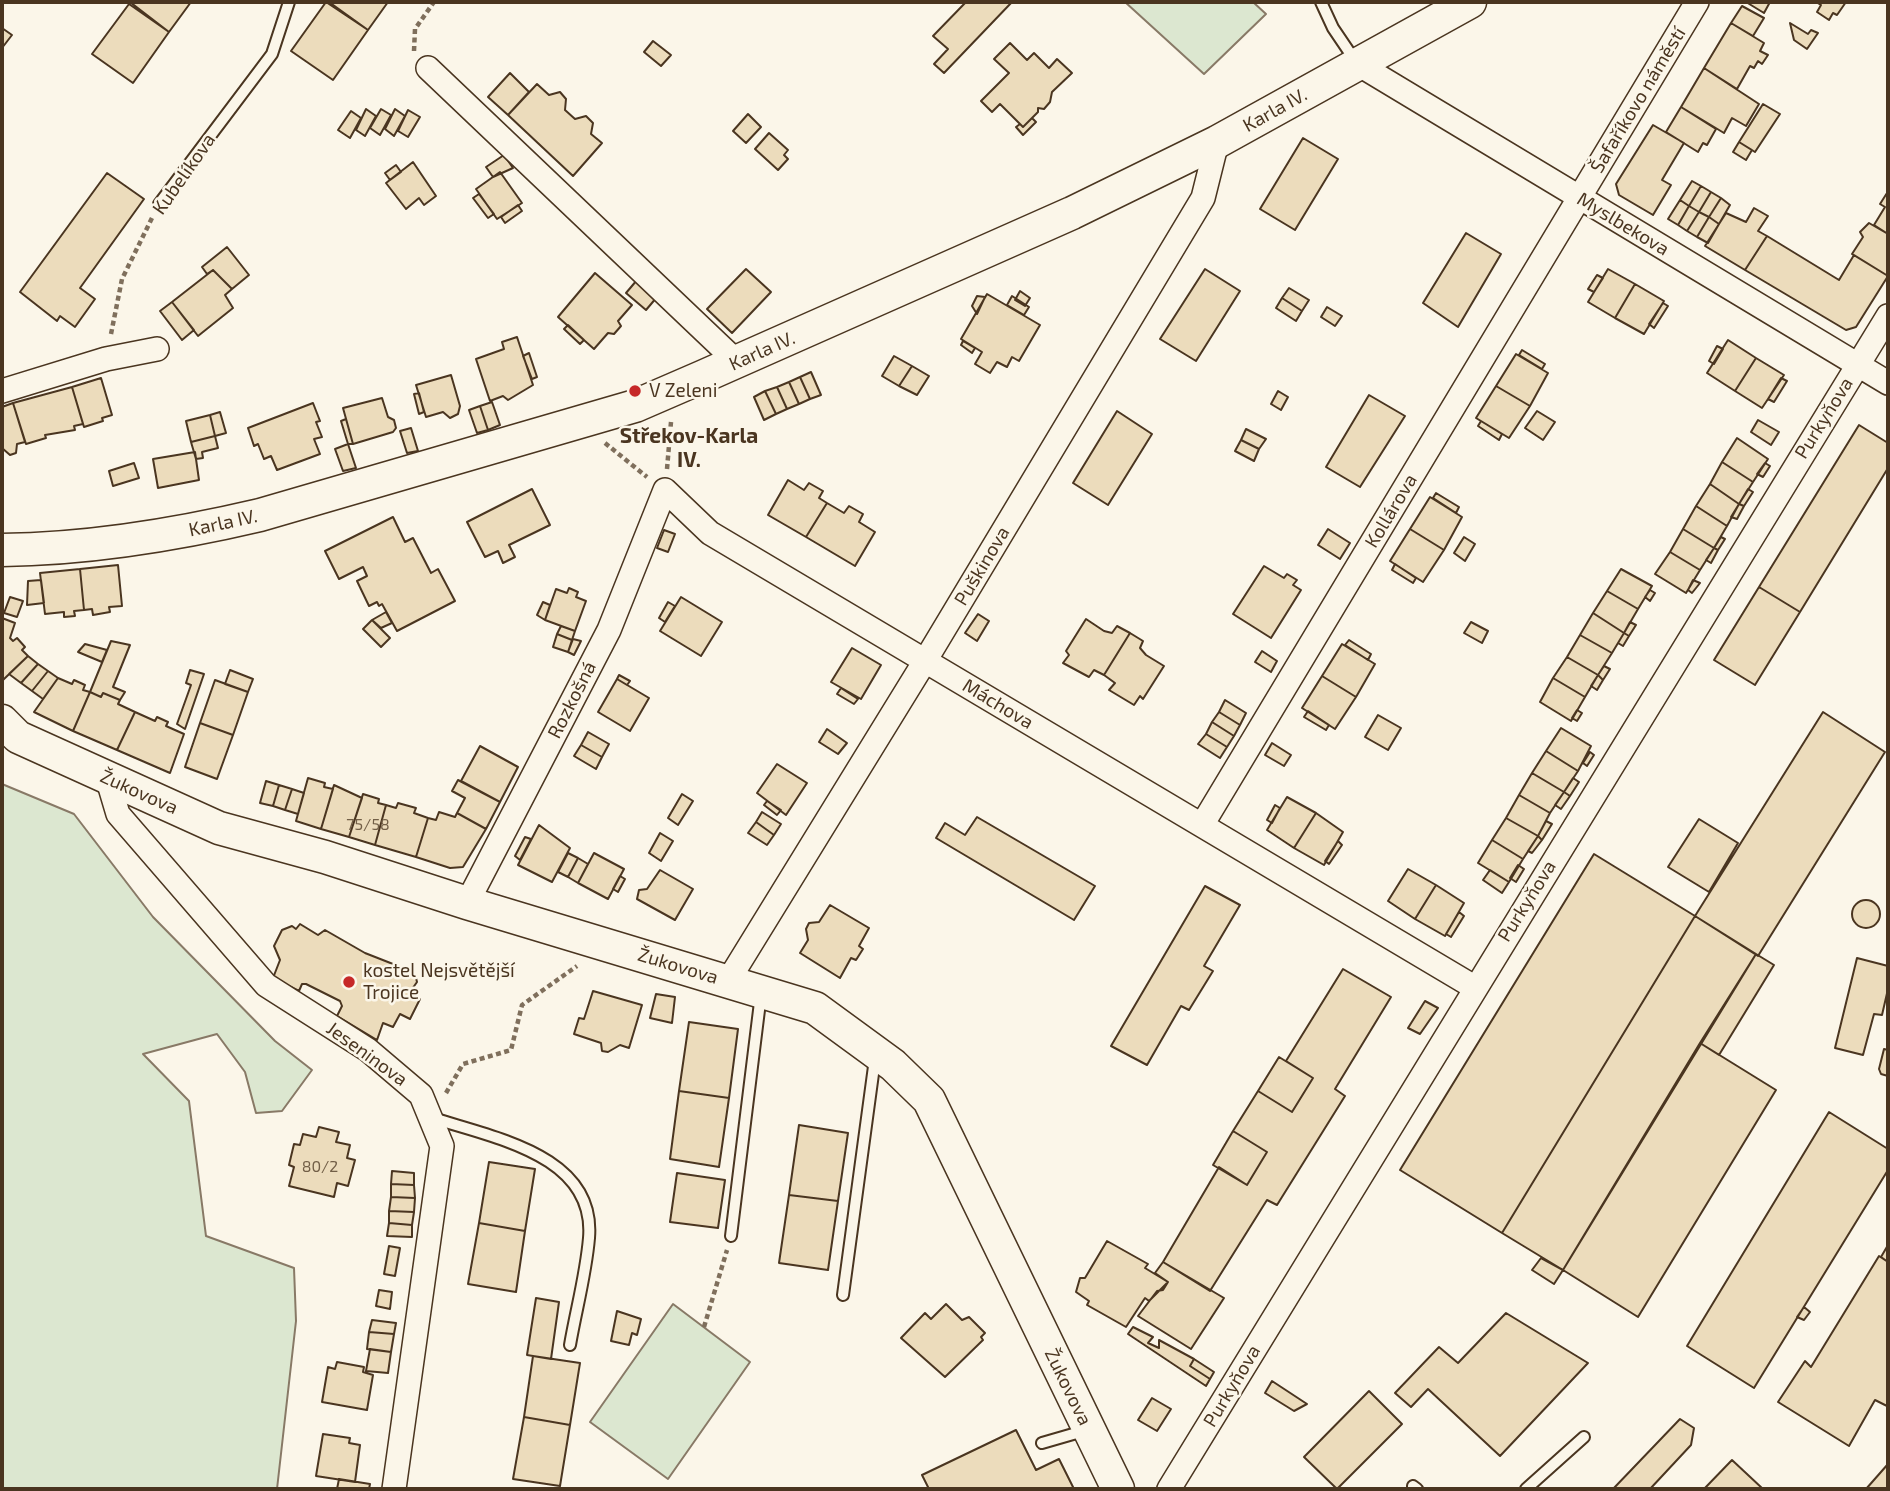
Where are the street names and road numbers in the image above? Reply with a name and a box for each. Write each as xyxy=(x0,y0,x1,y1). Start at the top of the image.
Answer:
street label: Šafaříkovo náměstí xyxy=(1585,23,1691,177)
street label: Karla IV. xyxy=(1239,83,1311,137)
street label: Kubelíkova xyxy=(148,129,220,219)
street label: Myslbekova xyxy=(1573,188,1673,260)
street label: Karla IV. xyxy=(726,326,798,376)
street label: Purkyňova xyxy=(1790,373,1858,463)
street label: Kollárova xyxy=(1360,470,1422,552)
street label: Karla IV. xyxy=(187,505,259,541)
street label: Puškinova xyxy=(950,522,1014,610)
street label: Rozkošná xyxy=(543,658,601,742)
street label: Máchova xyxy=(958,674,1038,734)
street label: Žukovova xyxy=(97,765,181,819)
street label: Purkyňova xyxy=(1493,856,1561,946)
street label: Žukovova xyxy=(635,943,721,989)
street label: Jeseninova xyxy=(322,1017,412,1091)
street label: Purkyňova xyxy=(1199,1341,1265,1431)
street label: Žukovova xyxy=(1040,1345,1096,1429)

